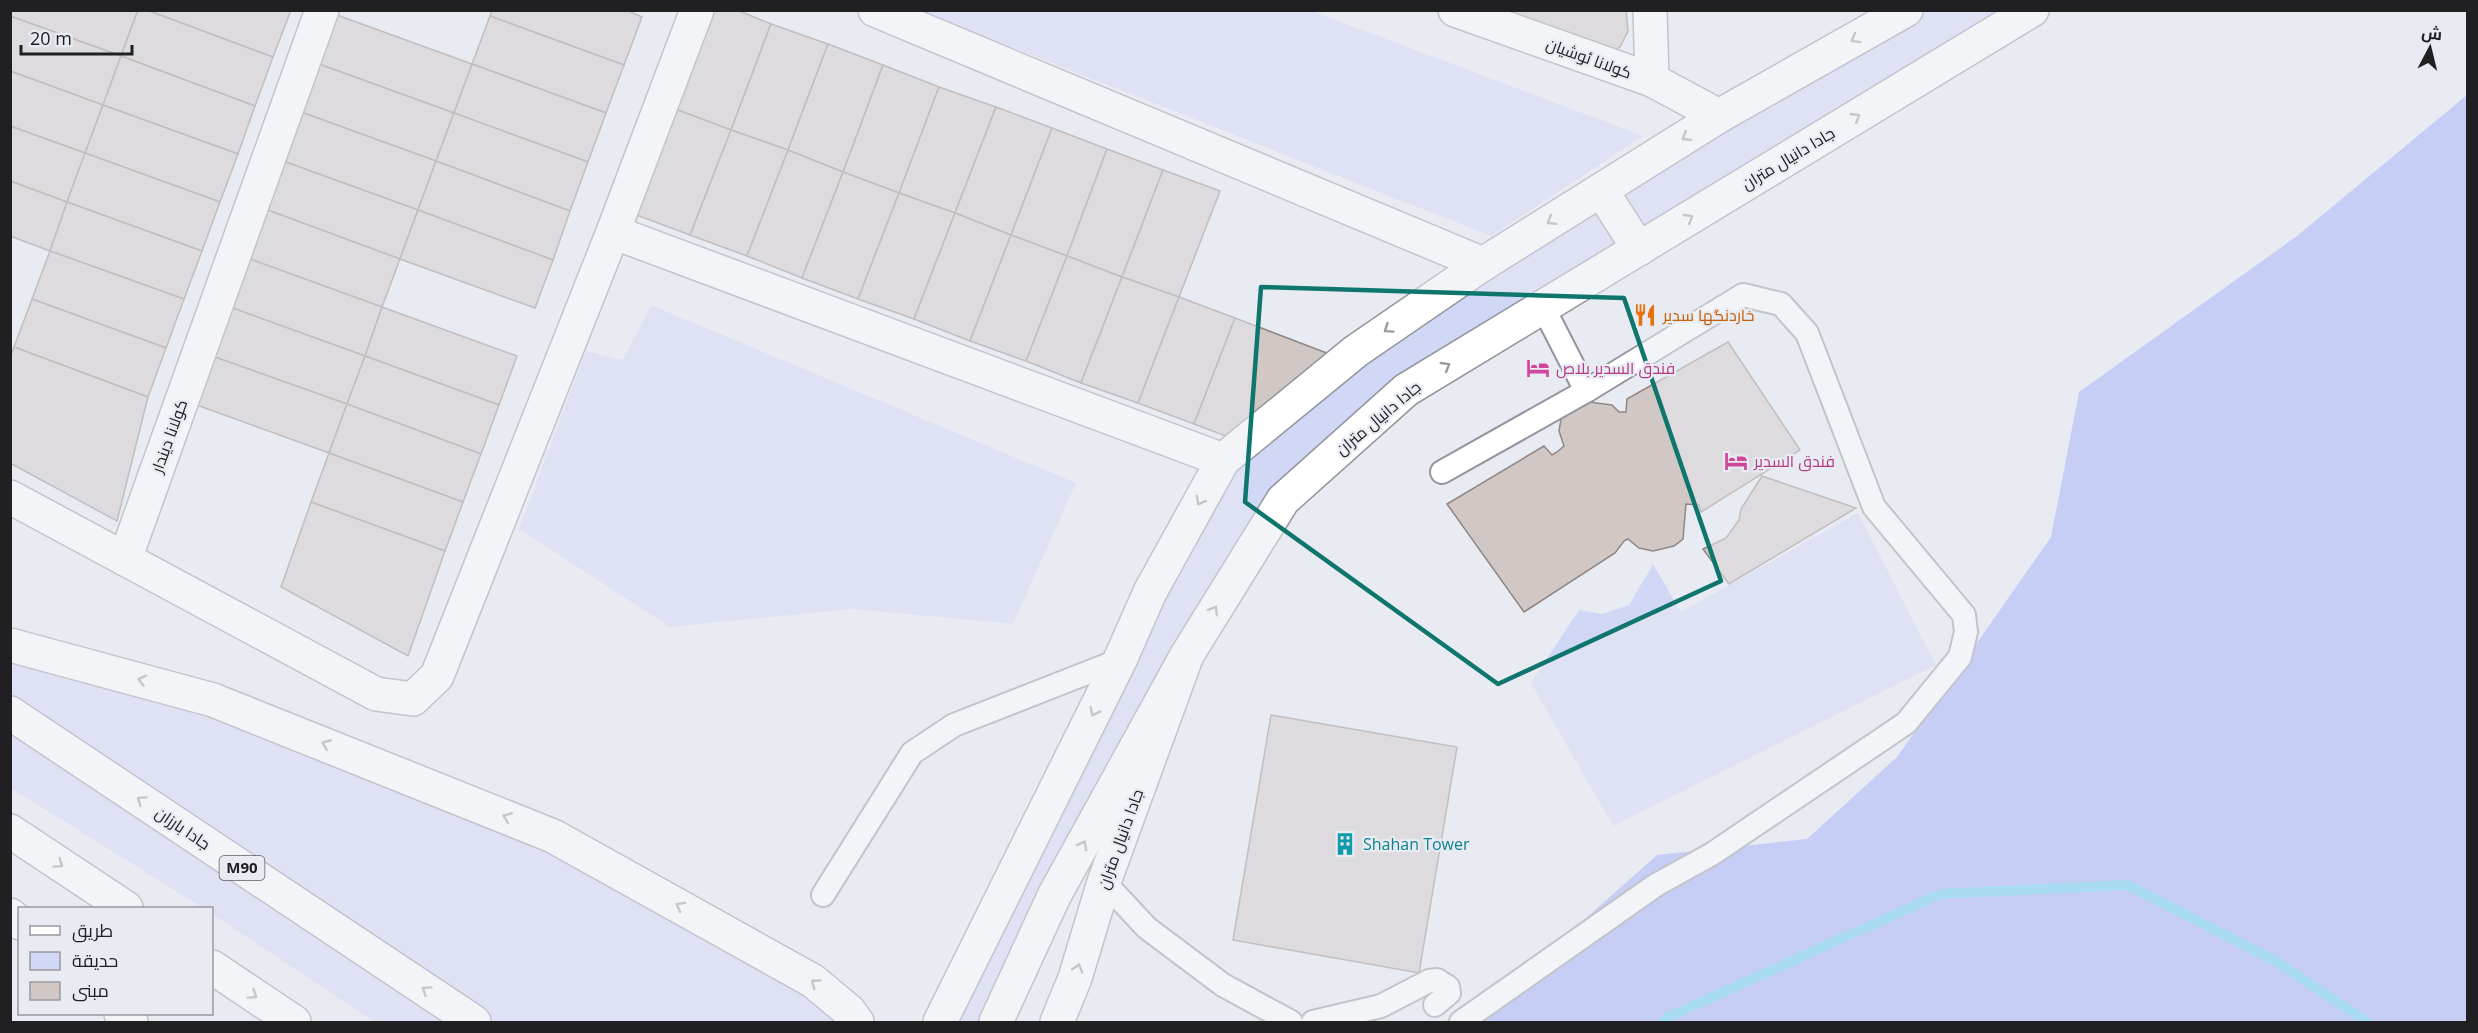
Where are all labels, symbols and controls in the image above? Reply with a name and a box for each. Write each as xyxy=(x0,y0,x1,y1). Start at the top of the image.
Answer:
scale bar xyxy=(21,18,132,56)
north arrow xyxy=(2400,18,2460,78)
text: ش xyxy=(2420,21,2443,45)
text: 20 m xyxy=(30,26,72,50)
street label: كولانا ئوشيان xyxy=(1543,32,1635,84)
one-way arrow xyxy=(1851,32,1861,43)
one-way arrow xyxy=(1850,113,1860,125)
street label: جادا دانيال متران xyxy=(1737,122,1839,194)
one-way arrow xyxy=(1682,129,1692,141)
one-way arrow xyxy=(1547,214,1557,226)
one-way arrow xyxy=(1683,214,1693,226)
restaurant icon: خاردنگها سدير xyxy=(1632,302,1658,328)
place label: خاردنگها سدير xyxy=(1662,304,1754,326)
one-way arrow xyxy=(1384,321,1395,332)
hotel icon: فندق السدير بلاص xyxy=(1525,355,1551,381)
place label: فندق السدير بلاص xyxy=(1556,357,1675,379)
one-way arrow xyxy=(1440,362,1451,373)
street label: جادا دانيال متران xyxy=(1331,376,1425,460)
street label: كولانا ديندار xyxy=(145,396,192,477)
hotel icon: فندق السدير xyxy=(1723,448,1749,474)
place label: فندق السدير xyxy=(1753,450,1835,472)
one-way arrow xyxy=(1196,495,1208,505)
one-way arrow xyxy=(1206,606,1218,616)
one-way arrow xyxy=(137,675,147,688)
one-way arrow xyxy=(1090,706,1101,717)
one-way arrow xyxy=(321,739,332,752)
street label: جادا دانيال متران xyxy=(1092,786,1148,892)
one-way arrow xyxy=(137,796,147,808)
street label: جادا بارزان xyxy=(151,801,215,855)
one-way arrow xyxy=(502,812,513,824)
building icon: Shahan Tower xyxy=(1332,831,1358,857)
place label: Shahan Tower xyxy=(1363,833,1470,855)
one-way arrow xyxy=(1076,841,1087,851)
one-way arrow xyxy=(53,856,63,868)
road number: M90 xyxy=(220,856,264,880)
one-way arrow xyxy=(676,902,686,914)
legend xyxy=(18,907,213,1015)
text: طريق xyxy=(72,918,113,943)
text: حديقة xyxy=(72,948,118,972)
one-way arrow xyxy=(1071,963,1083,974)
text: مبنى xyxy=(72,978,109,1002)
one-way arrow xyxy=(810,979,821,990)
one-way arrow xyxy=(421,986,432,997)
one-way arrow xyxy=(247,987,257,999)

